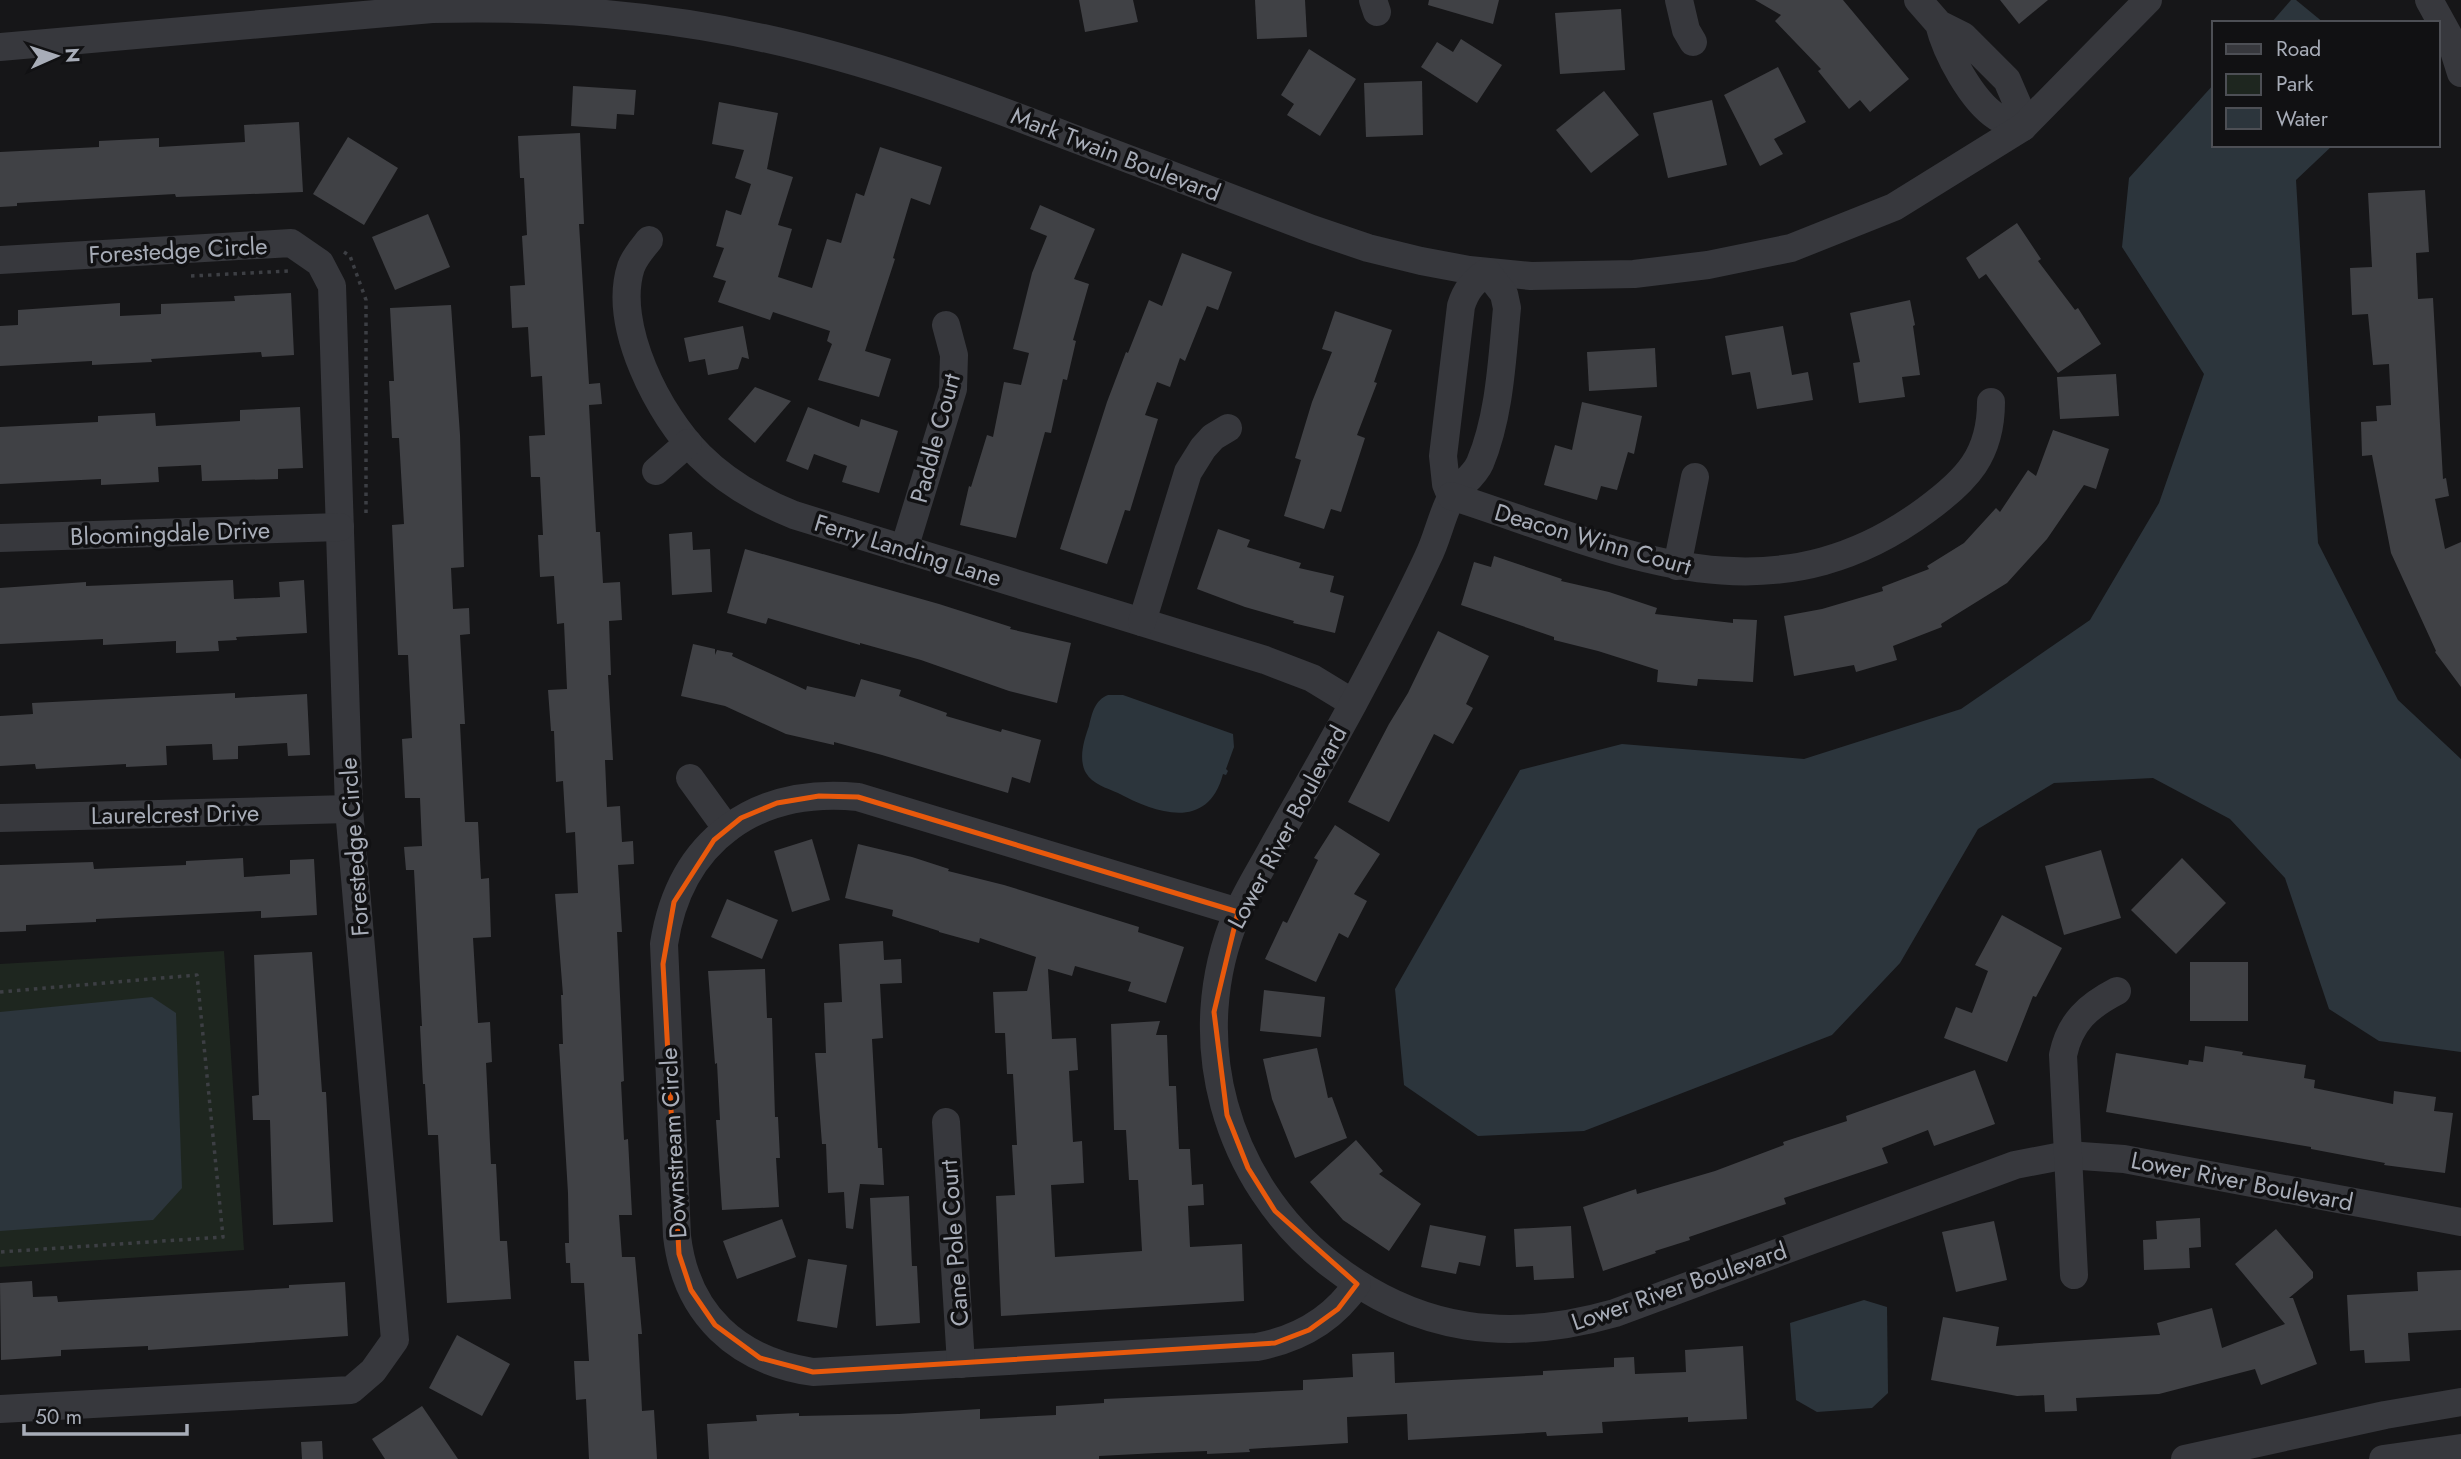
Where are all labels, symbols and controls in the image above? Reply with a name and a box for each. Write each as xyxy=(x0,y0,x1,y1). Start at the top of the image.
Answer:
north arrow xyxy=(21,21,91,91)
legend xyxy=(2212,21,2440,147)
text: Road xyxy=(2276,34,2321,64)
text: N xyxy=(59,47,86,63)
text: Park xyxy=(2276,69,2314,99)
street label: Mark Twain Boulevard xyxy=(1006,98,1226,210)
text: Water xyxy=(2276,104,2329,134)
street label: Forestedge Circle xyxy=(88,228,268,272)
street label: Paddle Court xyxy=(901,369,969,507)
street label: Deacon Winn Court xyxy=(1491,494,1696,584)
street label: Ferry Landing Lane xyxy=(810,505,1006,595)
street label: Bloomingdale Drive xyxy=(69,512,271,554)
street label: Lower River Boulevard xyxy=(1219,719,1355,935)
street label: Forestedge Circle xyxy=(330,756,378,938)
street label: Laurelcrest Drive xyxy=(91,795,259,833)
street label: Downstream Circle xyxy=(651,1047,695,1239)
street label: Lower River Boulevard xyxy=(2128,1142,2356,1220)
street label: Cane Pole Court xyxy=(931,1158,977,1327)
street label: Lower River Boulevard xyxy=(1567,1233,1791,1339)
scale bar xyxy=(24,1392,187,1436)
text: 50 m xyxy=(35,1402,82,1432)

